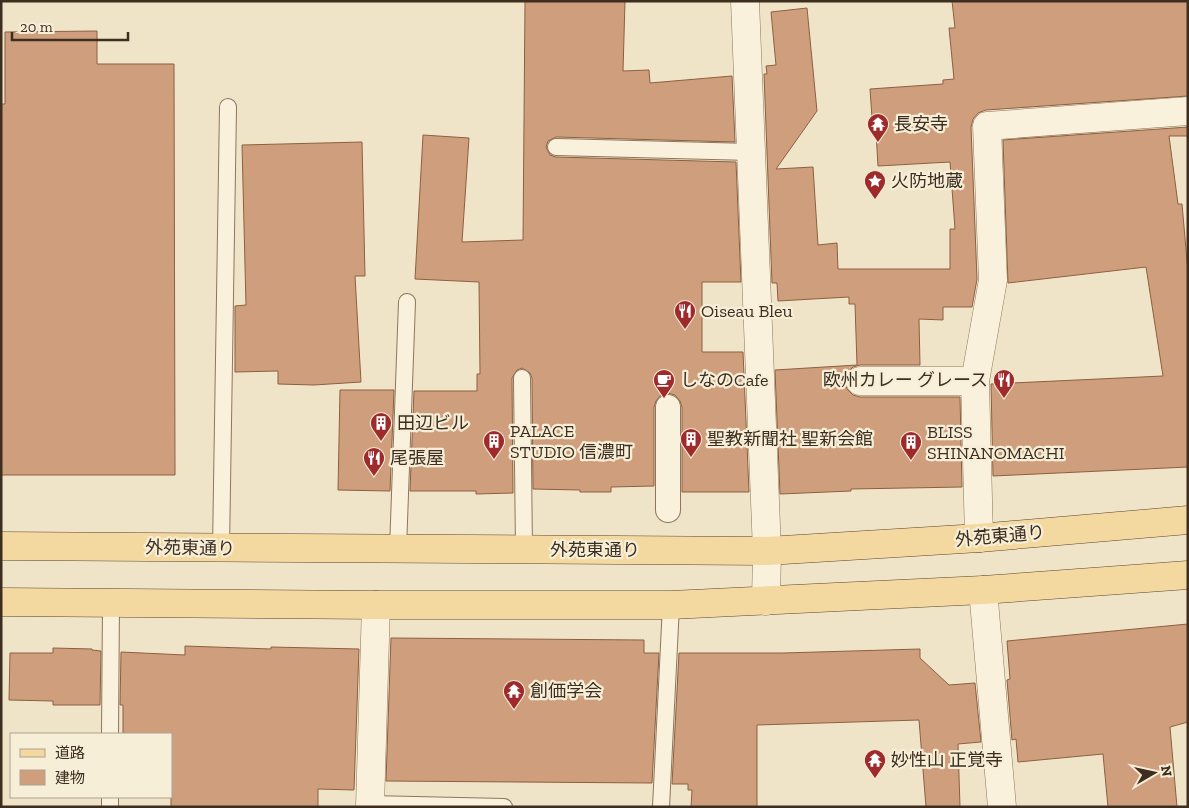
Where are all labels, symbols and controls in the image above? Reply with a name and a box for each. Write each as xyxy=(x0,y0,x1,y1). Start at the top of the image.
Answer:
scale bar xyxy=(12,10,129,42)
text: 20 m xyxy=(20,18,53,36)
temple icon: 長安寺 xyxy=(866,112,890,143)
place label: 長安寺 xyxy=(894,113,948,135)
place icon: 火防地蔵 xyxy=(863,169,887,200)
place label: 火防地蔵 xyxy=(891,170,963,192)
restaurant icon: Oiseau Bleu xyxy=(673,299,697,330)
place label: Oiseau Bleu xyxy=(701,300,793,322)
cafe icon: しなのCafe xyxy=(652,368,676,399)
restaurant icon: 欧州カレー グレース xyxy=(992,368,1016,399)
place label: しなのCafe xyxy=(680,369,768,391)
place label: 欧州カレー グレース xyxy=(823,369,988,391)
building icon: 田辺ビル xyxy=(369,411,393,442)
place label: 田辺ビル xyxy=(397,412,469,434)
place label: PALACE STUDIO 信濃町 xyxy=(510,420,633,463)
place label: BLISS SHINANOMACHI xyxy=(927,421,1065,464)
building icon: 聖教新聞社 聖新会館 xyxy=(679,427,703,458)
place label: 聖教新聞社 聖新会館 xyxy=(707,428,873,450)
building icon: PALACE STUDIO 信濃町 xyxy=(482,429,506,460)
building icon: BLISS SHINANOMACHI xyxy=(899,430,923,461)
restaurant icon: 尾張屋 xyxy=(362,446,386,477)
place label: 尾張屋 xyxy=(390,447,444,469)
street label: 外苑東通り xyxy=(954,521,1046,551)
street label: 外苑東通り xyxy=(145,536,235,560)
street label: 外苑東通り xyxy=(550,539,640,561)
temple icon: 創価学会 xyxy=(502,679,526,710)
place label: 創価学会 xyxy=(530,680,602,702)
legend xyxy=(10,733,172,798)
text: 道路 xyxy=(55,744,85,762)
temple icon: 妙性山 正覚寺 xyxy=(863,748,887,779)
north arrow xyxy=(1129,748,1179,798)
place label: 妙性山 正覚寺 xyxy=(891,749,1003,771)
text: N xyxy=(1157,764,1176,778)
text: 建物 xyxy=(55,769,85,787)

